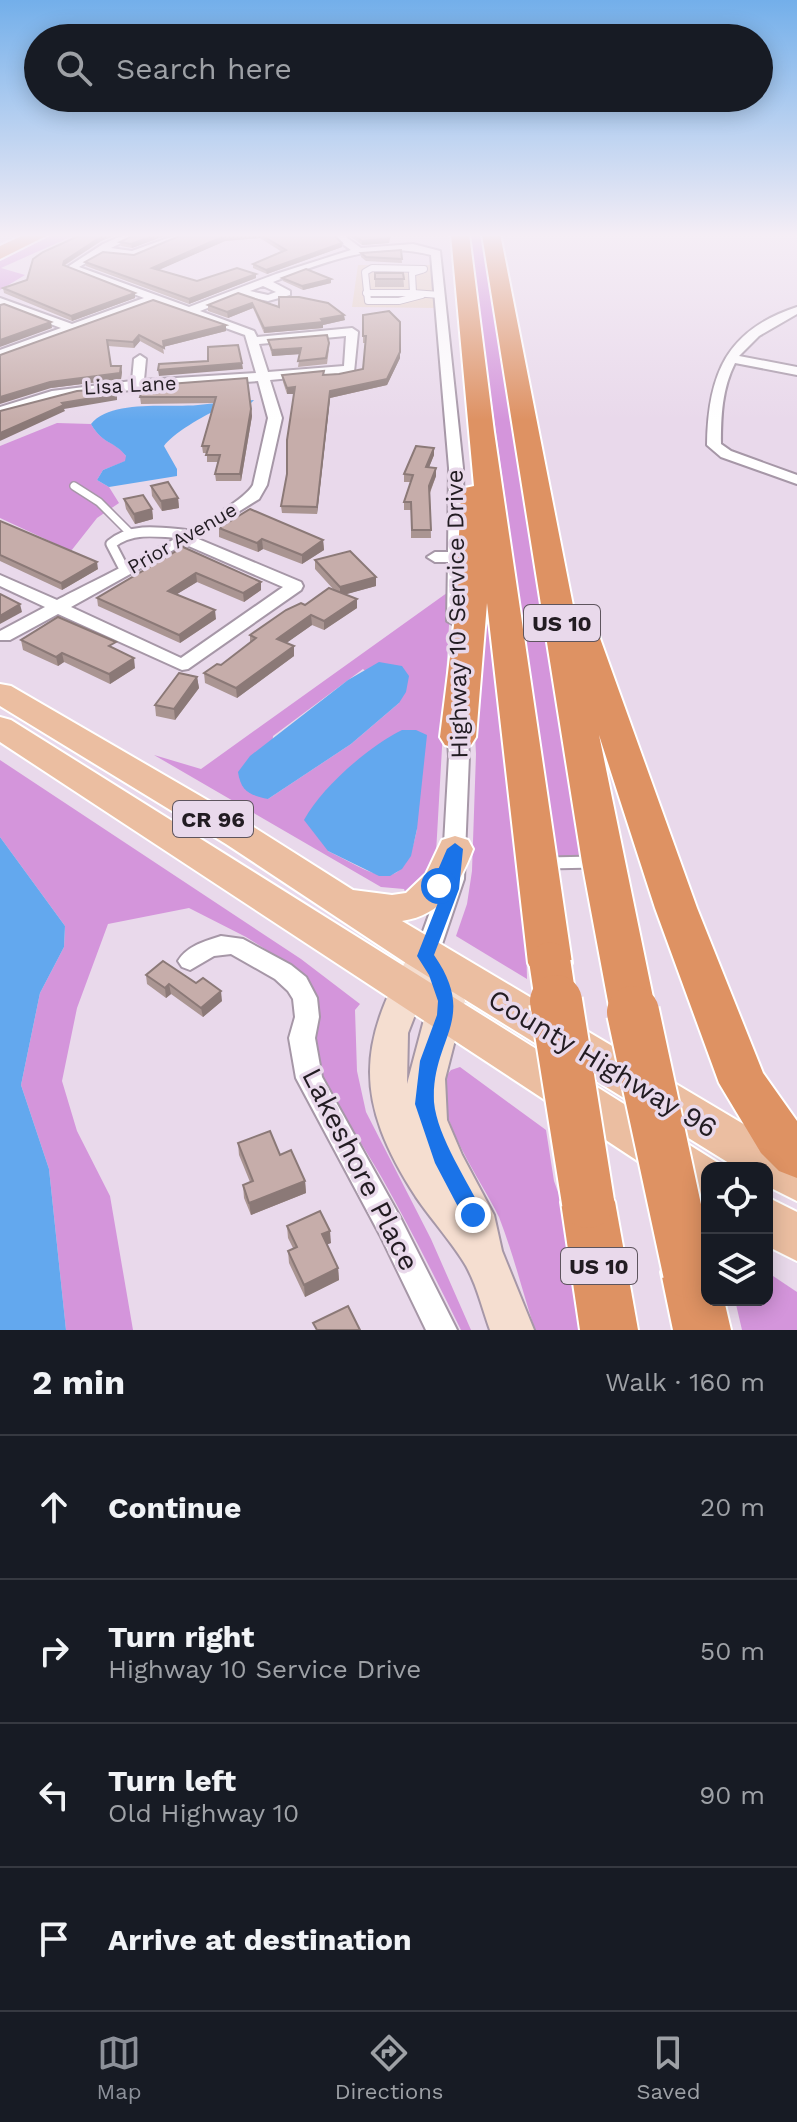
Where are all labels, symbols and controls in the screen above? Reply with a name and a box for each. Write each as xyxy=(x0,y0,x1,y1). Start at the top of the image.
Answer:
search box xyxy=(24,24,773,112)
icon: search xyxy=(52,46,96,90)
text: Search here xyxy=(116,51,292,86)
street label: Lisa Lane xyxy=(83,371,177,399)
street label: Highway 10 Service Drive xyxy=(440,469,474,759)
street label: Prior Avenue xyxy=(123,497,241,579)
road number: US 10 xyxy=(524,605,600,641)
road number: CR 96 xyxy=(173,801,253,837)
route start xyxy=(421,868,457,904)
street label: County Highway 96 xyxy=(482,982,723,1145)
street label: Lakeshore Place xyxy=(295,1062,426,1276)
map controls xyxy=(701,1162,773,1306)
button: locate xyxy=(701,1162,773,1234)
route end xyxy=(455,1197,491,1233)
button: layers xyxy=(701,1234,773,1306)
road number: US 10 xyxy=(561,1248,637,1284)
text: 2 min xyxy=(32,1362,125,1402)
text: Walk · 160 m xyxy=(605,1367,765,1397)
icon: ahead xyxy=(32,1485,76,1529)
text: Continue xyxy=(108,1490,241,1525)
text: 20 m xyxy=(700,1492,765,1522)
text: Turn right xyxy=(108,1619,254,1654)
icon: right xyxy=(32,1629,76,1673)
text: 50 m xyxy=(700,1636,765,1666)
text: Highway 10 Service Drive xyxy=(108,1654,421,1684)
text: Turn left xyxy=(108,1763,236,1798)
icon: left xyxy=(32,1773,76,1817)
text: 90 m xyxy=(699,1780,765,1810)
text: Old Highway 10 xyxy=(108,1798,299,1828)
icon: arrive xyxy=(32,1917,76,1961)
text: Arrive at destination xyxy=(108,1922,412,1957)
tab: Map xyxy=(97,2031,141,2104)
tab: Directions xyxy=(335,2031,443,2104)
tab: Saved xyxy=(637,2031,700,2104)

